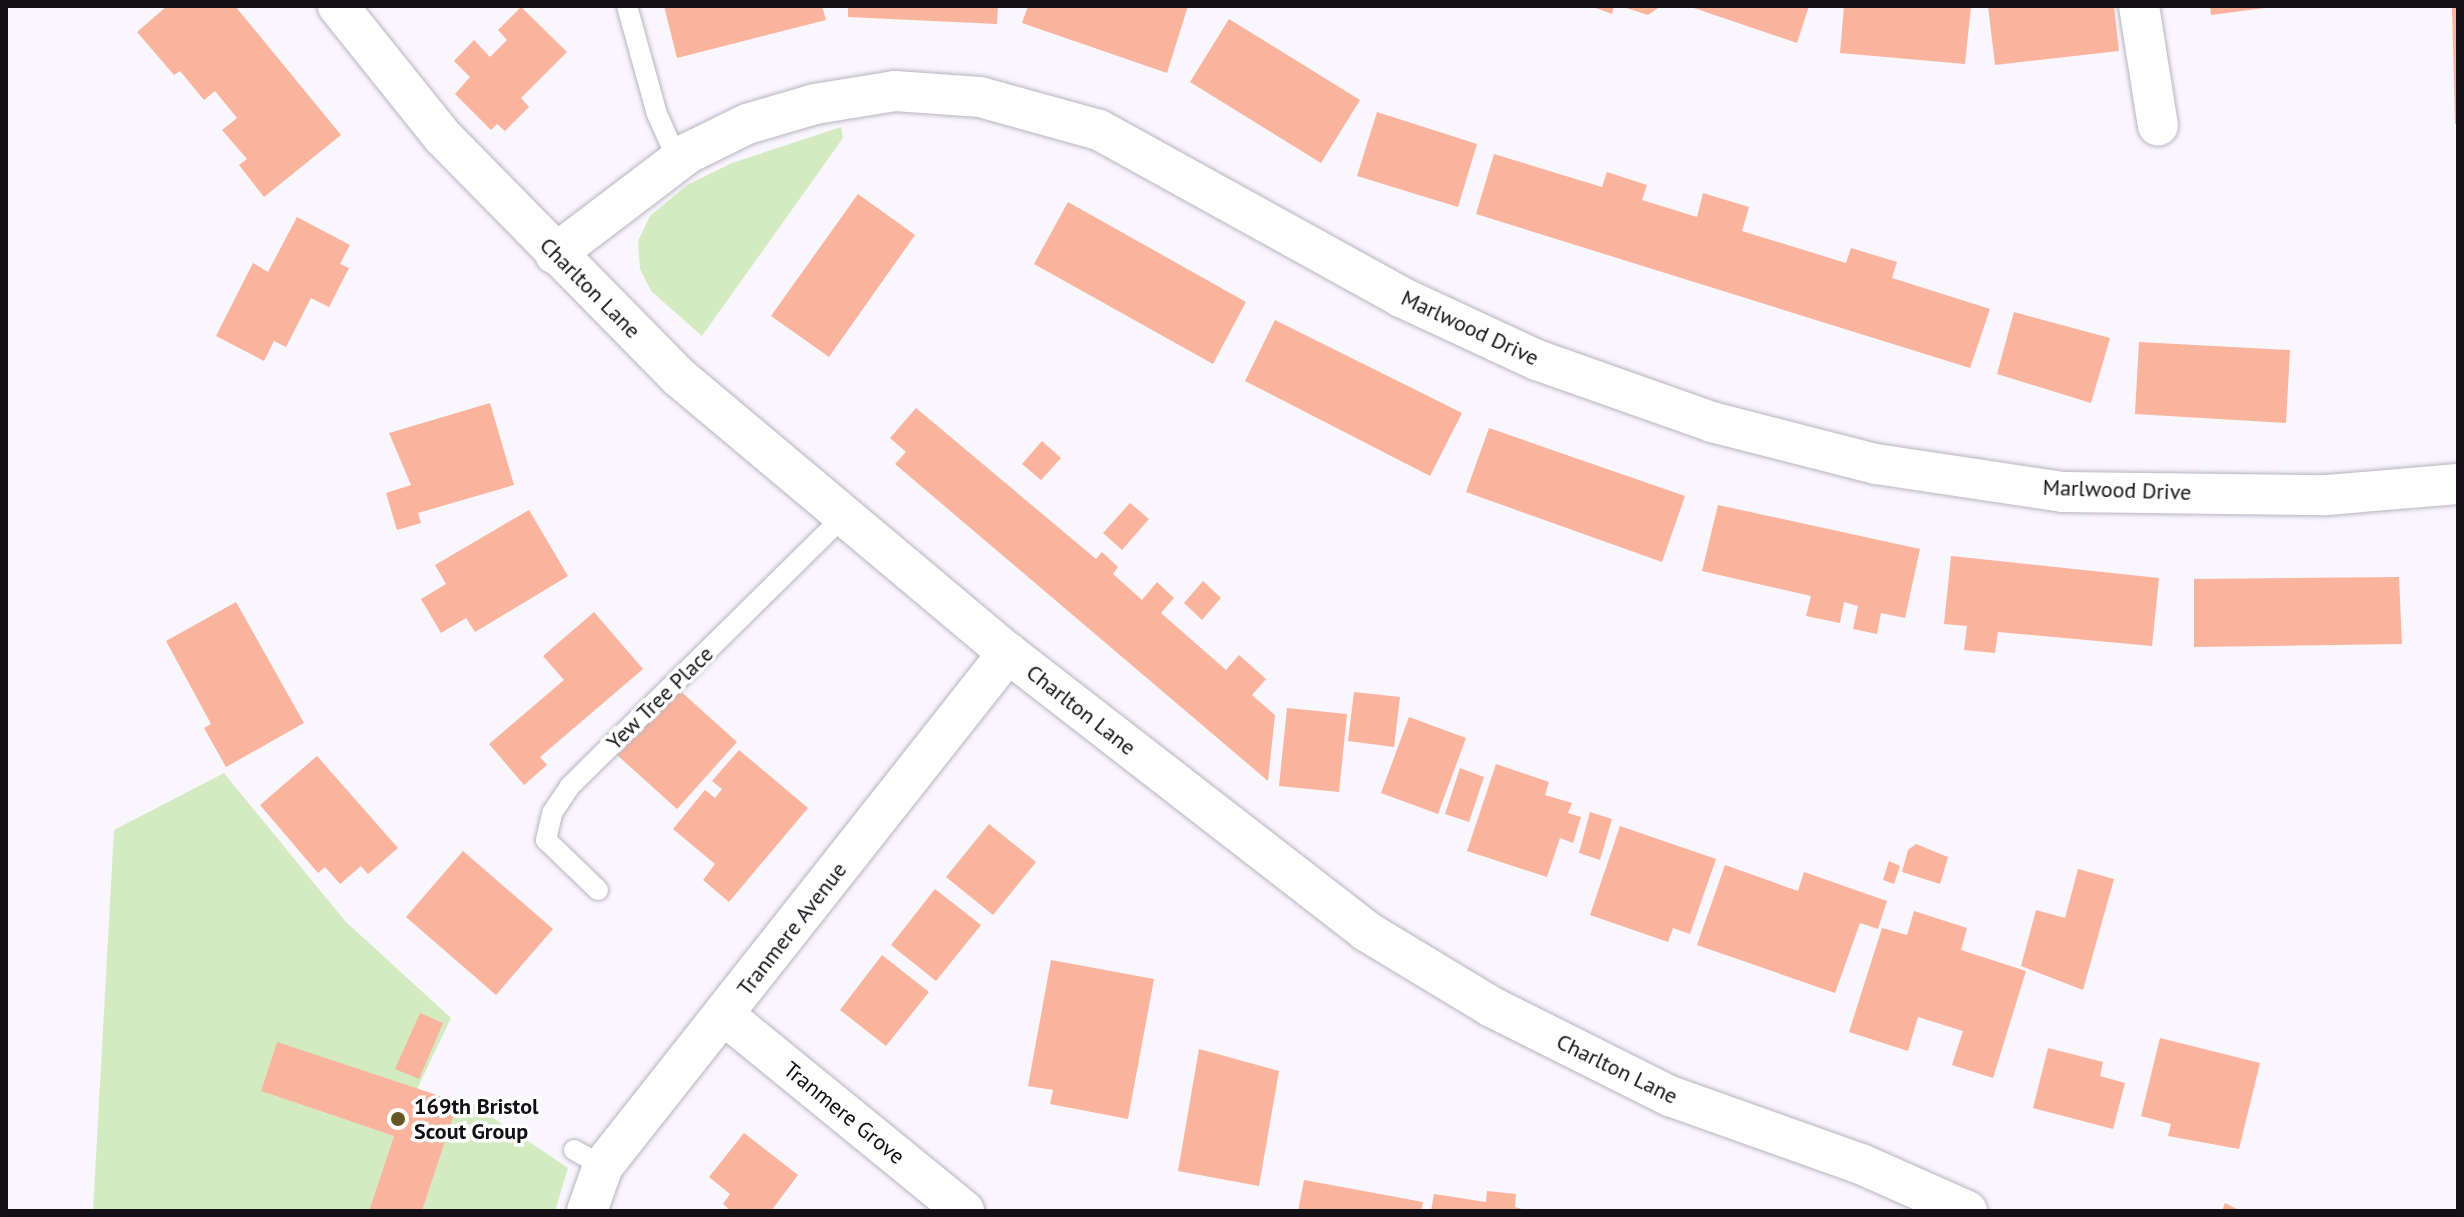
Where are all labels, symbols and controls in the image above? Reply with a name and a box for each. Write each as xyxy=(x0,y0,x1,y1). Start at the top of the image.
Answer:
street label: Charlton Lane xyxy=(534,232,646,344)
street label: Marlwood Drive xyxy=(1397,285,1543,371)
street label: Marlwood Drive xyxy=(2042,474,2192,506)
street label: Yew Tree Place xyxy=(601,640,719,756)
street label: Charlton Lane xyxy=(1021,659,1141,761)
street label: Tranmere Avenue xyxy=(732,857,852,1001)
street label: Charlton Lane xyxy=(1552,1028,1682,1110)
street label: Tranmere Grove xyxy=(778,1056,910,1170)
place label: 169th Bristol Scout Group xyxy=(414,1093,538,1144)
marker: 169th Bristol Scout Group xyxy=(389,1110,407,1128)

